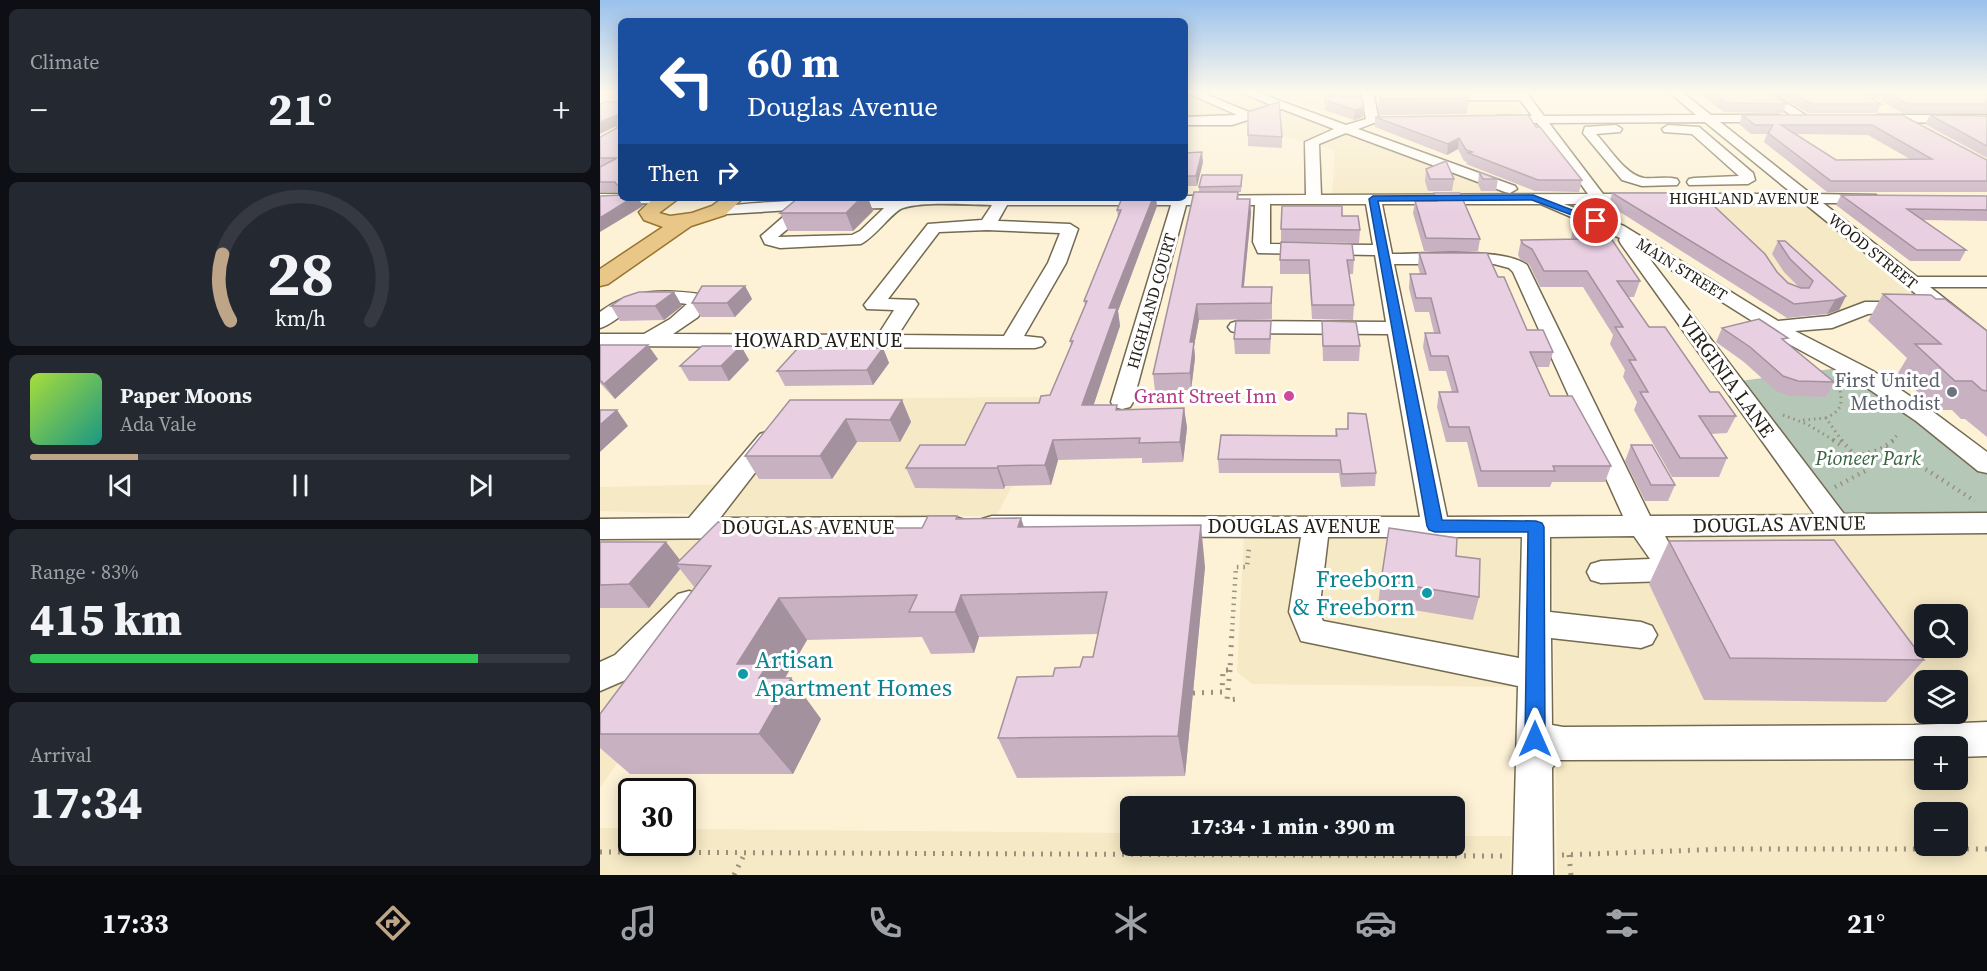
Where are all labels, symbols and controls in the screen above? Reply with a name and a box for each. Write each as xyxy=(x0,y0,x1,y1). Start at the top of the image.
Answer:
text: 60 m xyxy=(747,33,840,91)
icon: left xyxy=(648,42,726,120)
text: Climate xyxy=(30,48,99,76)
text: 21° xyxy=(268,78,332,140)
text: − xyxy=(30,87,48,132)
text: + xyxy=(552,87,570,132)
text: Douglas Avenue xyxy=(747,88,938,125)
icon: right xyxy=(711,156,744,189)
text: Then xyxy=(648,158,699,188)
street label: HIGHLAND AVENUE xyxy=(1669,187,1819,209)
pin xyxy=(1570,195,1621,246)
icon: arrive xyxy=(1579,204,1612,237)
street label: WOOD STREET xyxy=(1824,208,1923,294)
text: 28 xyxy=(266,230,334,316)
street label: HIGHLAND COURT xyxy=(1121,230,1181,371)
street label: MAIN STREET xyxy=(1632,232,1732,306)
text: km/h xyxy=(274,305,326,334)
street label: VIRGINIA LANE xyxy=(1673,309,1781,443)
street label: HOWARD AVENUE xyxy=(734,326,902,354)
place label: First United Methodist xyxy=(1835,366,1941,417)
text: Paper Moons xyxy=(120,380,252,410)
place label: Grant Street Inn xyxy=(1134,382,1277,410)
marker: First United Methodist xyxy=(1945,385,1959,399)
marker: Grant Street Inn xyxy=(1282,389,1296,403)
text: Ada Vale xyxy=(120,410,196,438)
park label: Pioneer Park xyxy=(1814,444,1921,472)
icon: previous xyxy=(104,469,137,502)
icon: pause xyxy=(284,469,317,502)
icon: next xyxy=(464,469,497,502)
street label: DOUGLAS AVENUE xyxy=(1692,508,1866,540)
street label: DOUGLAS AVENUE xyxy=(1208,512,1380,540)
street label: DOUGLAS AVENUE xyxy=(722,513,894,541)
text: Range · 83% xyxy=(30,558,139,586)
place label: Freeborn & Freeborn xyxy=(1293,562,1415,623)
marker: Freeborn & Freeborn xyxy=(1420,586,1434,600)
text: 415 km xyxy=(30,588,182,650)
map controls xyxy=(1914,604,1968,856)
button: search xyxy=(1914,604,1968,658)
place label: Artisan Apartment Homes xyxy=(755,643,952,704)
marker: Artisan Apartment Homes xyxy=(736,667,750,681)
button: layers xyxy=(1914,670,1968,724)
position arrow xyxy=(1503,707,1567,771)
button: + xyxy=(1914,736,1968,790)
text: Arrival xyxy=(30,741,92,769)
text: 17:34 xyxy=(30,771,143,833)
speed limit sign: 30 xyxy=(618,778,696,856)
button: − xyxy=(1914,802,1968,856)
text: 17:34 · 1 min · 390 m xyxy=(1190,811,1395,841)
icon: directions xyxy=(372,902,414,944)
icon: music xyxy=(618,902,660,944)
icon: phone xyxy=(864,902,906,944)
icon: climate xyxy=(1110,902,1152,944)
icon: car xyxy=(1355,902,1397,944)
icon: filters xyxy=(1601,902,1643,944)
text: 17:33 xyxy=(102,905,169,942)
text: 21° xyxy=(1847,905,1885,942)

